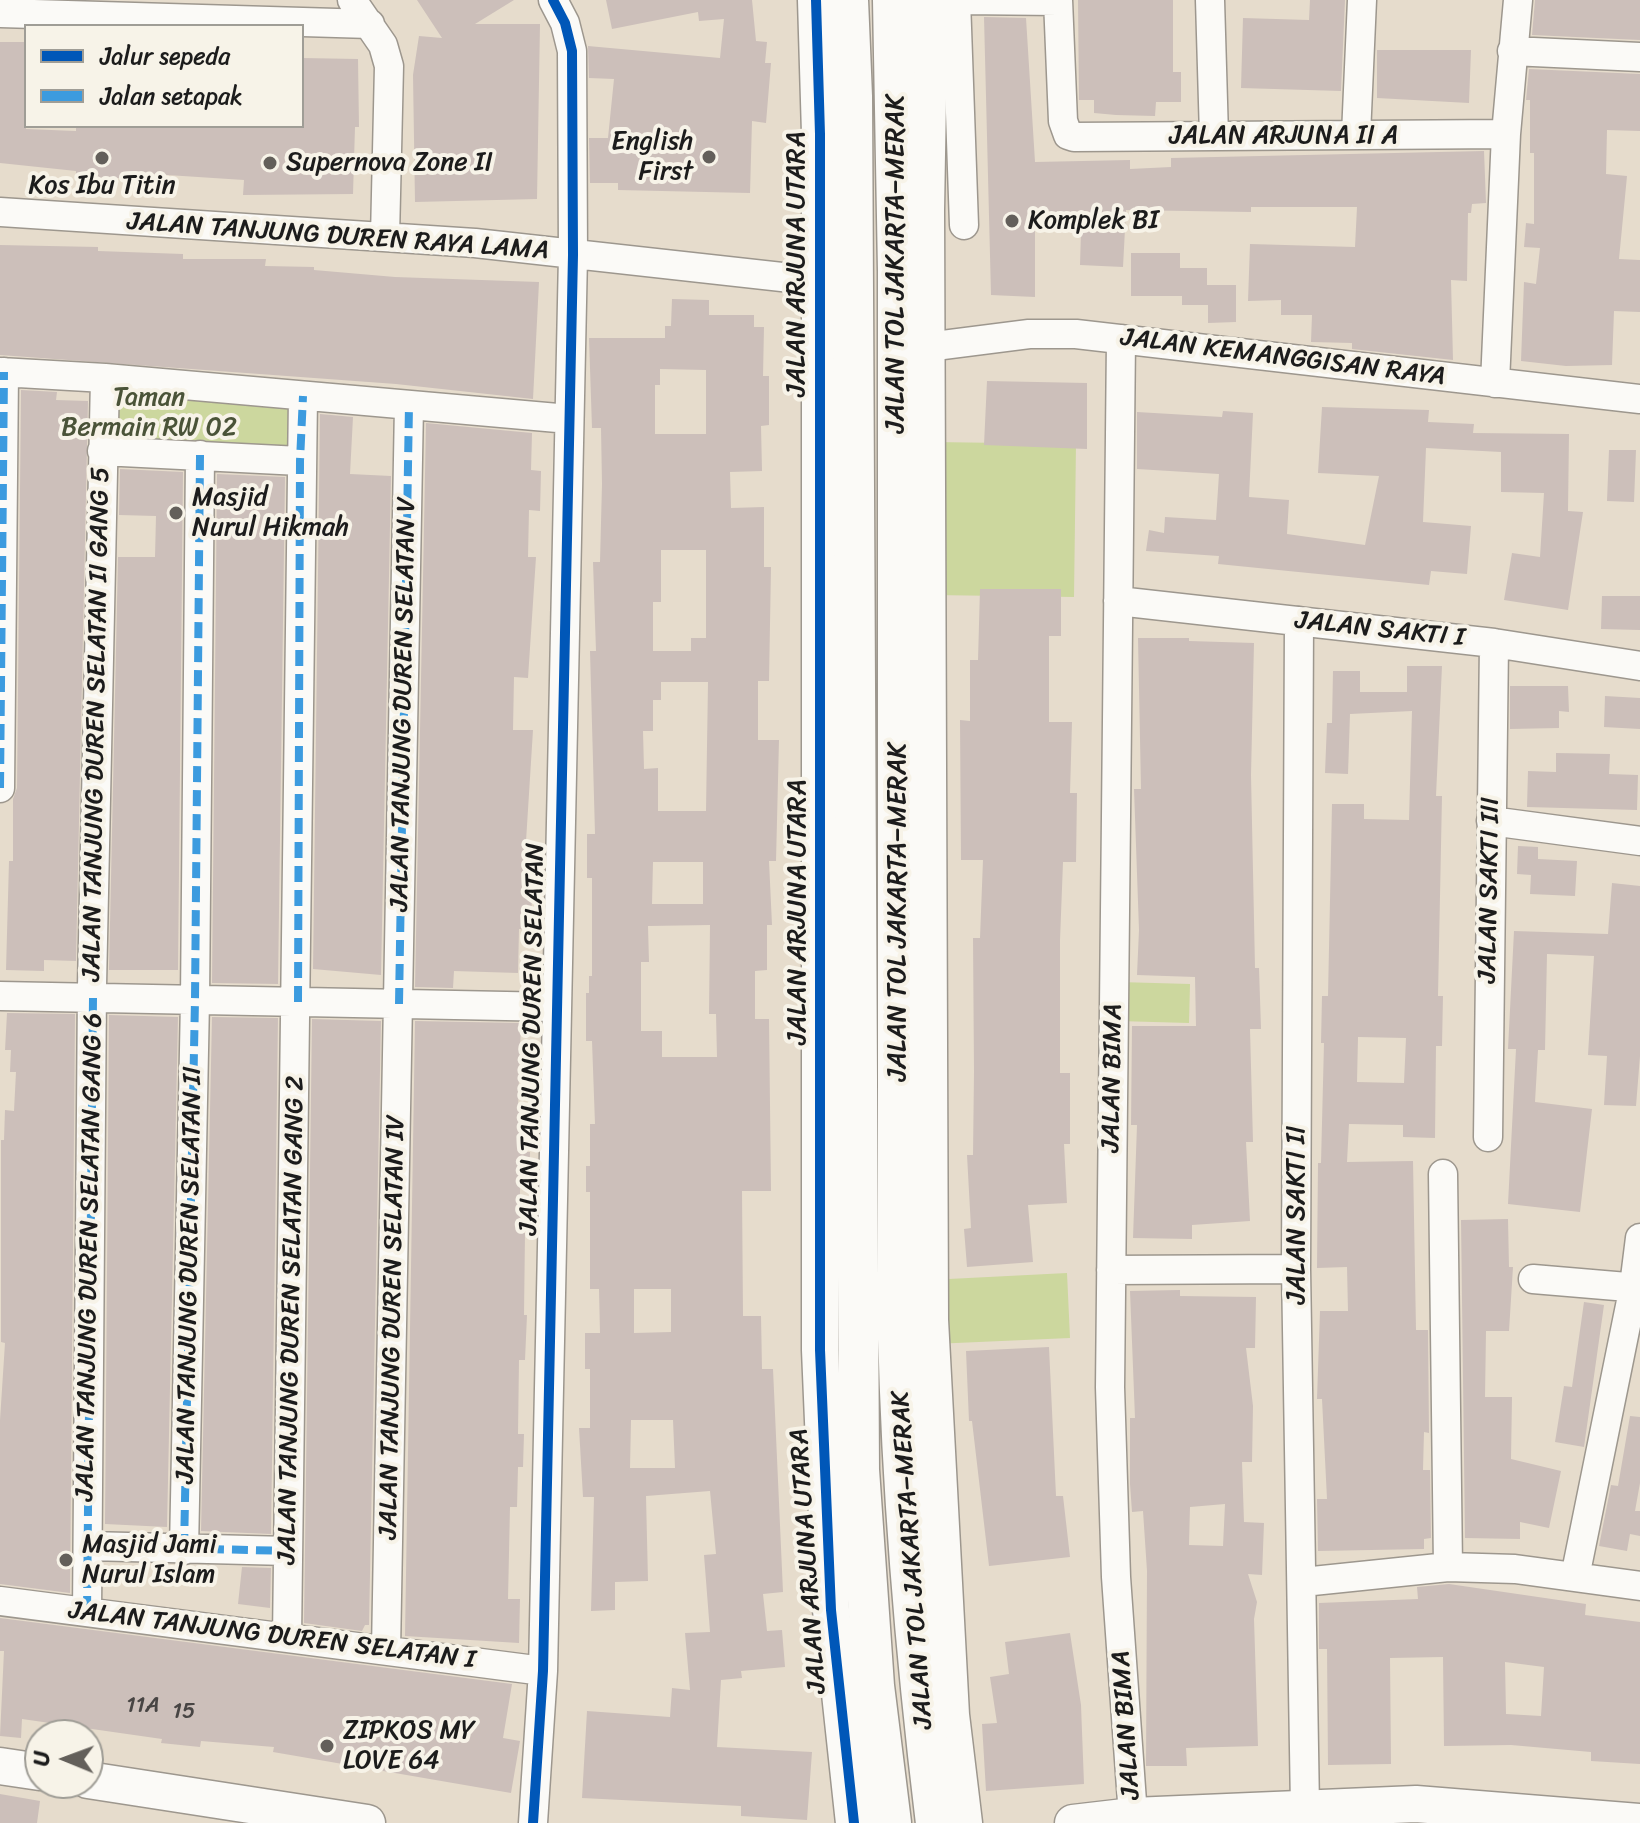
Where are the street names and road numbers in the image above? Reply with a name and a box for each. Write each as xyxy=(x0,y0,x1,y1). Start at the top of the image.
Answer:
street label: JALAN TOL JAKARTA–MERAK xyxy=(880,95,912,433)
street label: JALAN ARJUNA II A xyxy=(1169,120,1399,152)
street label: JALAN ARJUNA UTARA xyxy=(781,131,813,397)
street label: JALAN TANJUNG DUREN RAYA LAMA xyxy=(126,207,550,267)
street label: JALAN KEMANGGISAN RAYA xyxy=(1119,323,1447,393)
street label: JALAN TANJUNG DUREN SELATAN II GANG 5 xyxy=(77,466,117,982)
street label: JALAN TANJUNG DUREN SELATAN V xyxy=(385,496,423,912)
street label: JALAN SAKTI I xyxy=(1294,606,1466,654)
street label: JALAN TOL JAKARTA–MERAK xyxy=(882,743,914,1081)
street label: JALAN ARJUNA UTARA xyxy=(782,779,814,1045)
street label: JALAN SAKTI III xyxy=(1473,797,1507,983)
street label: JALAN TANJUNG DUREN SELATAN xyxy=(514,843,552,1235)
street label: JALAN BIMA xyxy=(1096,1003,1130,1153)
street label: JALAN TANJUNG DUREN SELATAN GANG 6 xyxy=(70,1013,110,1501)
street label: JALAN TANJUNG DUREN SELATAN II xyxy=(171,1066,209,1484)
street label: JALAN TANJUNG DUREN SELATAN GANG 2 xyxy=(272,1075,312,1565)
street label: JALAN TANJUNG DUREN SELATAN IV xyxy=(374,1114,412,1540)
street label: JALAN SAKTI II xyxy=(1281,1126,1313,1304)
street label: JALAN TOL JAKARTA–MERAK xyxy=(886,1390,940,1730)
street label: JALAN ARJUNA UTARA xyxy=(784,1428,834,1694)
street label: JALAN TANJUNG DUREN SELATAN I xyxy=(67,1596,477,1676)
street label: JALAN BIMA xyxy=(1106,1650,1148,1800)

